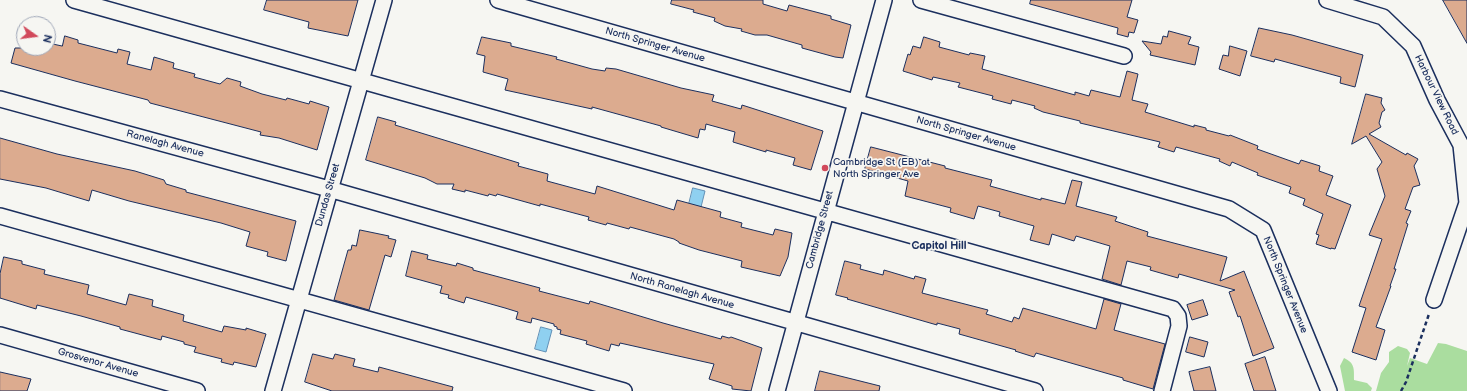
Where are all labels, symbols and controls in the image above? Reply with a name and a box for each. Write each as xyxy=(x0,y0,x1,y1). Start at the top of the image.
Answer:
north arrow xyxy=(16,16,56,56)
street label: North Springer Avenue xyxy=(604,25,706,65)
text: N xyxy=(40,33,54,44)
street label: Harbour View Road xyxy=(1411,53,1461,137)
street label: North Springer Avenue xyxy=(915,114,1017,154)
street label: Ranelagh Avenue xyxy=(125,128,205,160)
place label: Cambridge St (EB) at North Springer Ave xyxy=(833,156,930,180)
street label: Dundas Street xyxy=(313,162,343,228)
marker: Cambridge St (EB) at North Springer Ave xyxy=(820,163,830,173)
street label: Cambridge Street xyxy=(804,190,836,270)
street label: North Springer Avenue xyxy=(1260,235,1310,335)
district label: Capitol Hill xyxy=(912,239,966,253)
street label: North Ranelagh Avenue xyxy=(628,270,736,312)
street label: Grosvenor Avenue xyxy=(56,346,140,380)

